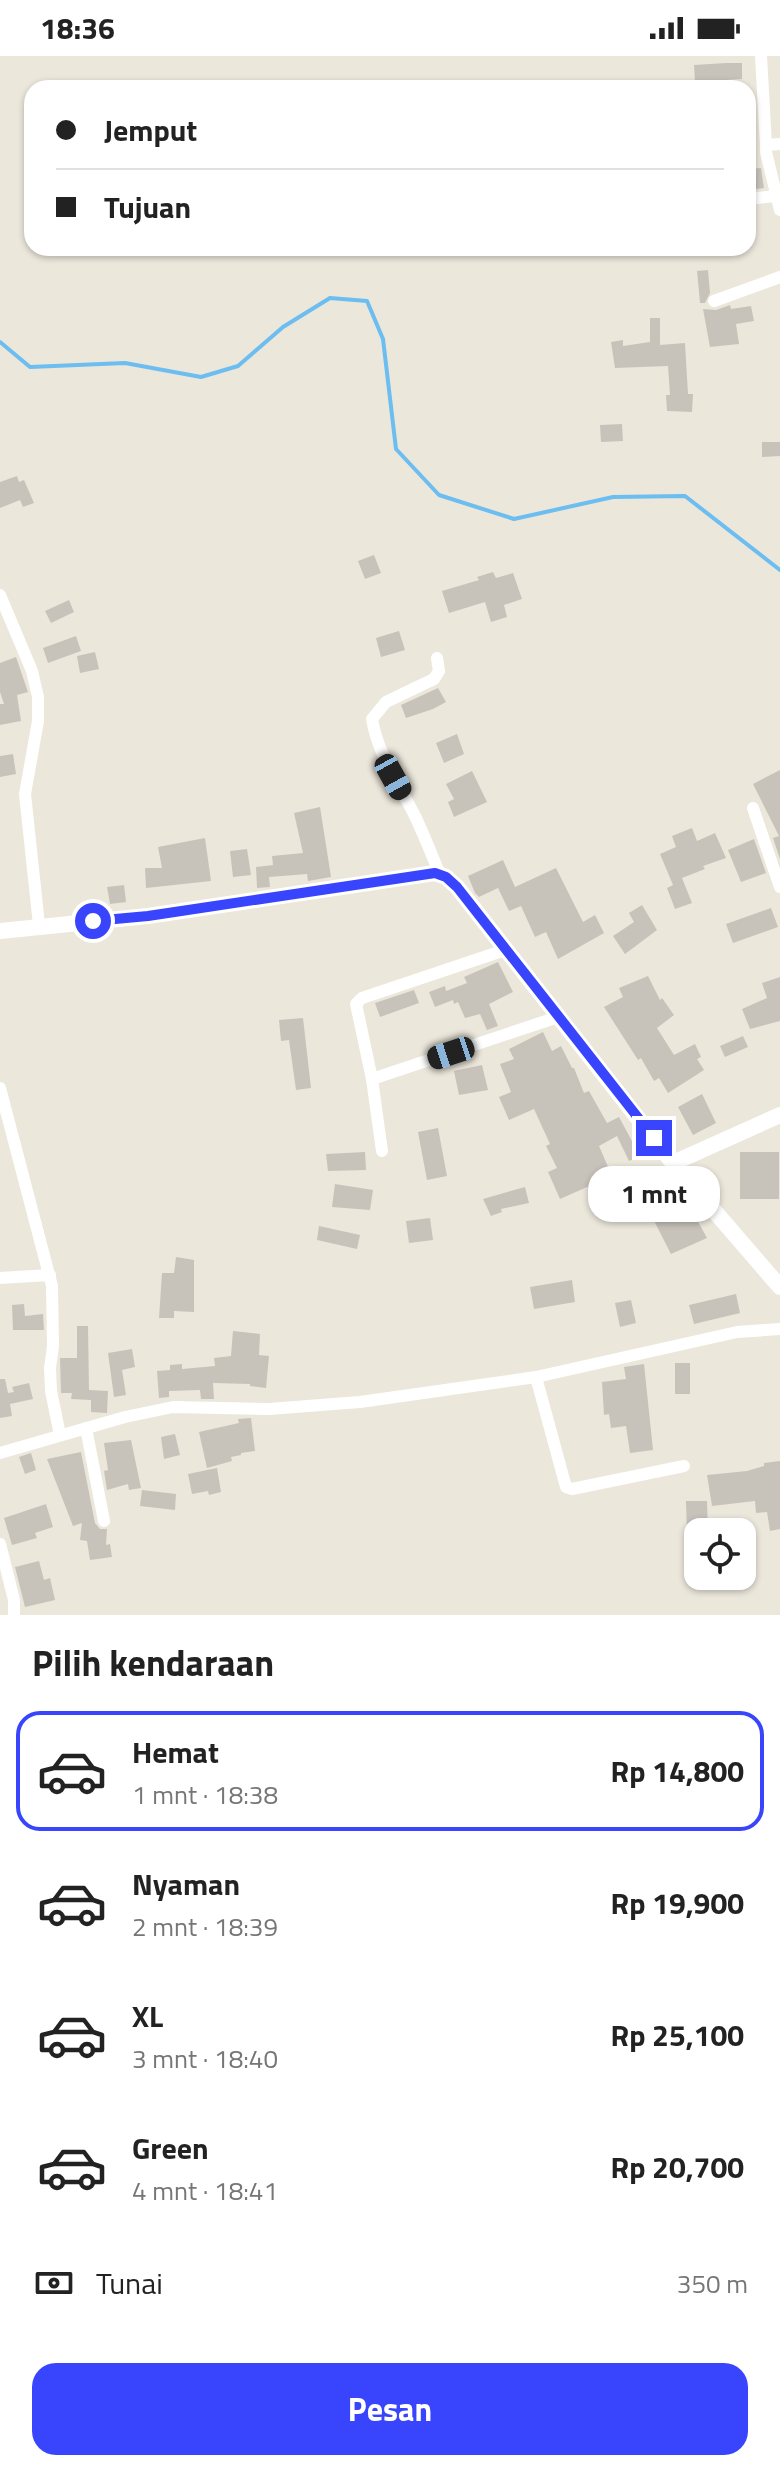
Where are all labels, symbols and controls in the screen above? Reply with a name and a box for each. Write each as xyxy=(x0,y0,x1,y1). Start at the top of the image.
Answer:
text: 18:36 xyxy=(40,5,115,51)
text: Jemput xyxy=(104,107,197,153)
text: Tujuan xyxy=(104,184,191,230)
car xyxy=(371,750,415,804)
route start xyxy=(75,903,111,939)
car xyxy=(424,1034,478,1072)
route end xyxy=(636,1120,672,1156)
callout: 1 mnt xyxy=(588,1166,720,1222)
text: 1 mnt xyxy=(621,1174,687,1213)
map controls xyxy=(684,1518,756,1590)
button: locate xyxy=(684,1518,756,1590)
text: Pilih kendaraan xyxy=(32,1635,274,1690)
text: Hemat xyxy=(132,1729,219,1775)
icon: car xyxy=(36,1735,108,1807)
text: Rp 14,800 xyxy=(611,1748,744,1794)
text: 1 mnt · 18:38 xyxy=(132,1775,278,1814)
text: Nyaman xyxy=(132,1861,240,1907)
icon: car xyxy=(36,1867,108,1939)
text: Rp 19,900 xyxy=(611,1880,744,1926)
text: 2 mnt · 18:39 xyxy=(132,1907,278,1946)
text: XL xyxy=(132,1993,163,2039)
icon: car xyxy=(36,1999,108,2071)
text: Rp 25,100 xyxy=(611,2012,744,2058)
text: 3 mnt · 18:40 xyxy=(132,2039,278,2078)
text: Green xyxy=(132,2125,209,2171)
icon: car xyxy=(36,2131,108,2203)
text: Rp 20,700 xyxy=(611,2144,744,2190)
text: 4 mnt · 18:41 xyxy=(132,2171,278,2210)
text: Tunai xyxy=(96,2260,163,2306)
icon: cash xyxy=(32,2261,76,2305)
text: 350 m xyxy=(677,2264,748,2303)
button: Pesan xyxy=(32,2363,748,2455)

